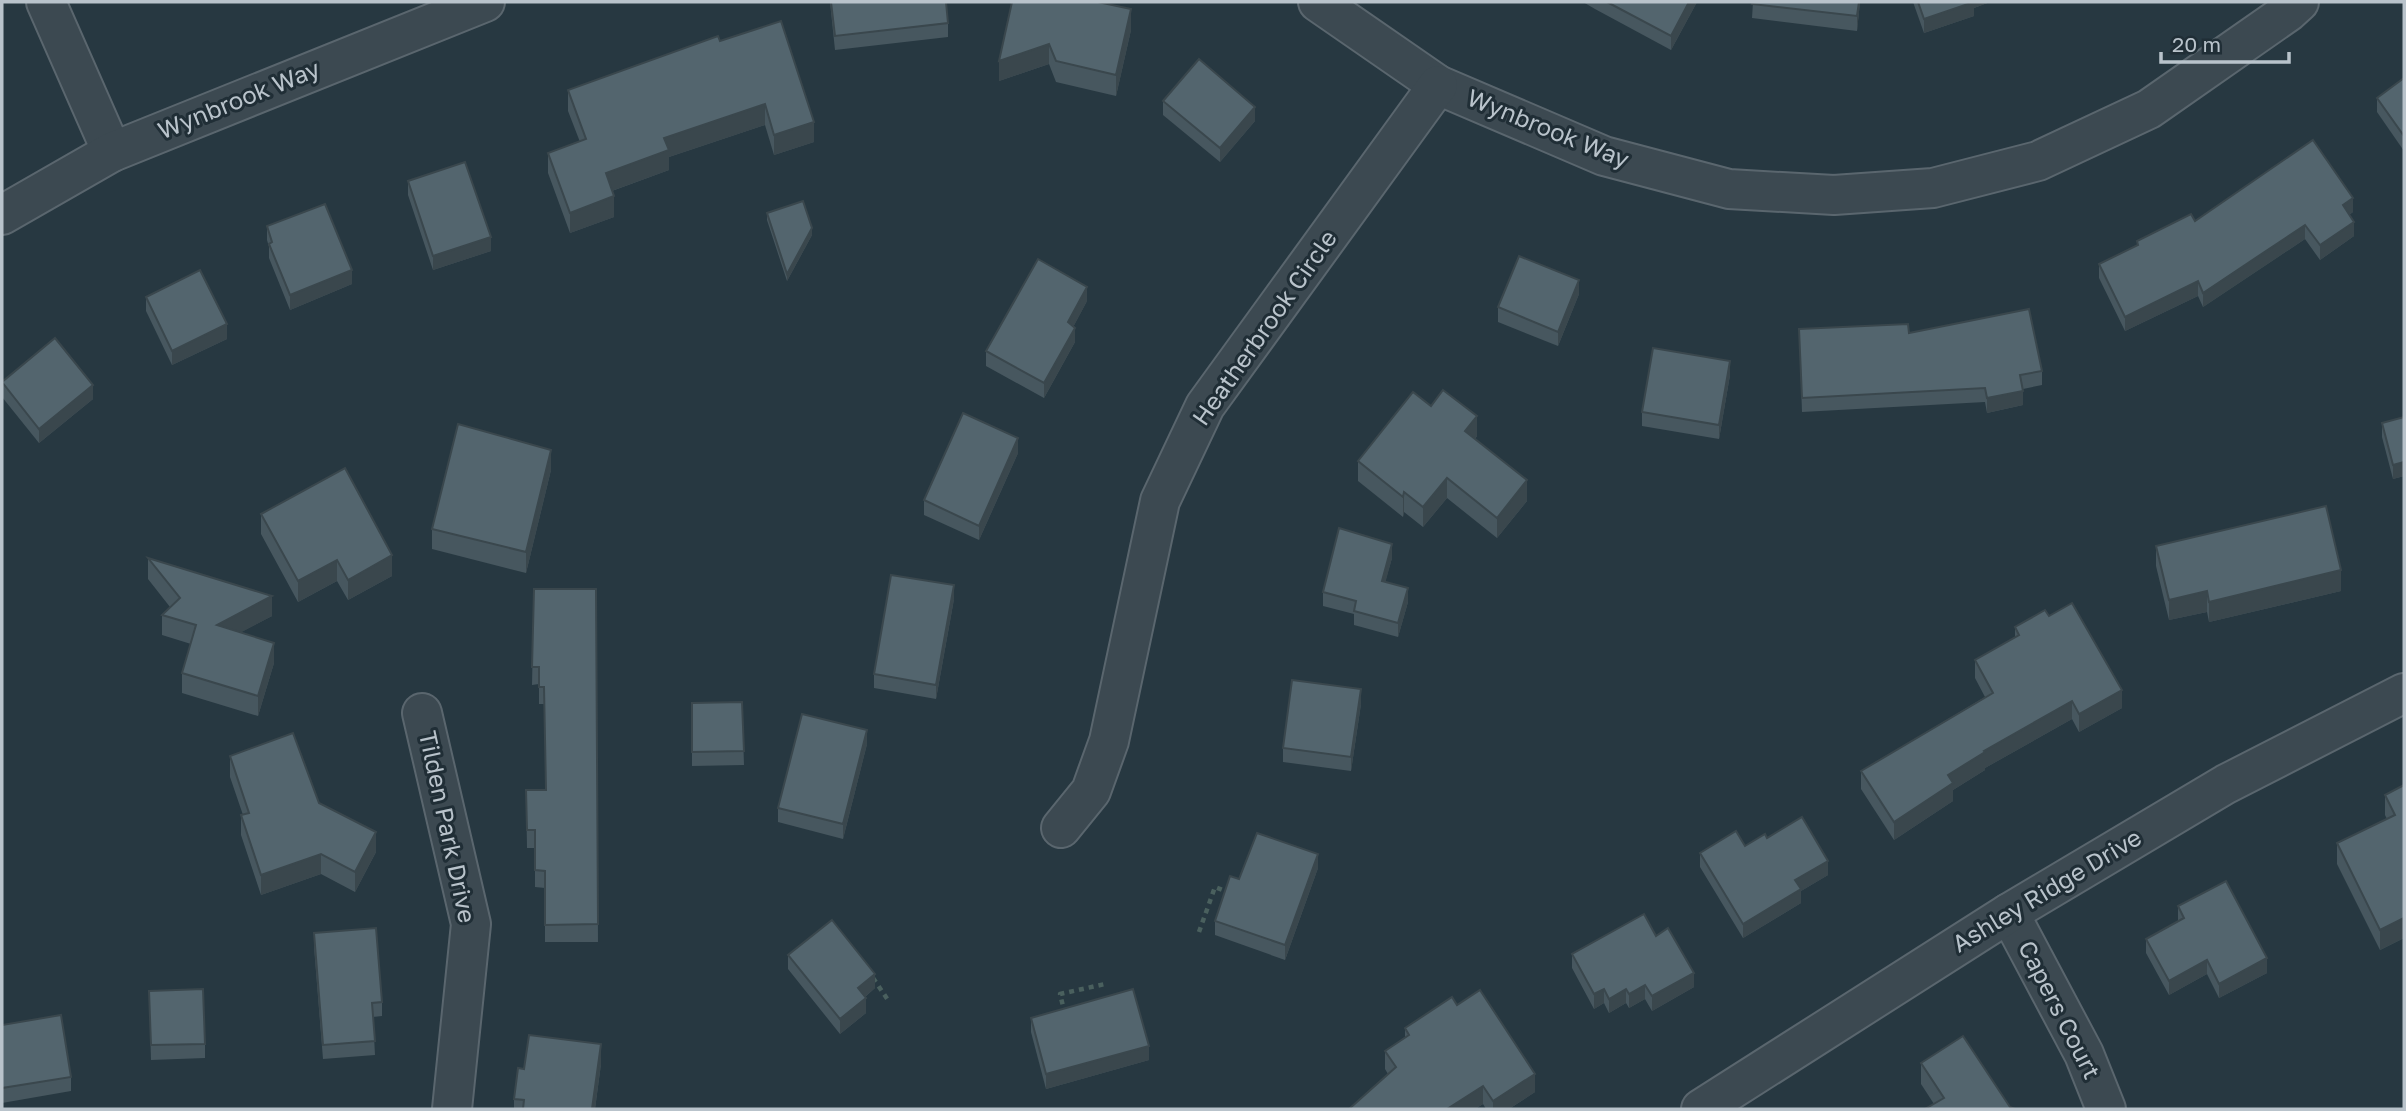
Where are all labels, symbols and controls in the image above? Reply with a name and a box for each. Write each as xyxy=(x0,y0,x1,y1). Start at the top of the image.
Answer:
scale bar xyxy=(2161,21,2289,65)
text: 20 m xyxy=(2172,31,2221,57)
street label: Wynbrook Way xyxy=(153,53,324,144)
street label: Wynbrook Way xyxy=(1463,82,1634,173)
street label: Heatherbrook Circle xyxy=(1185,224,1342,430)
street label: Tilden Park Drive xyxy=(414,728,483,925)
street label: Ashley Ridge Drive xyxy=(1946,822,2146,958)
street label: Capers Court xyxy=(2013,935,2108,1083)

